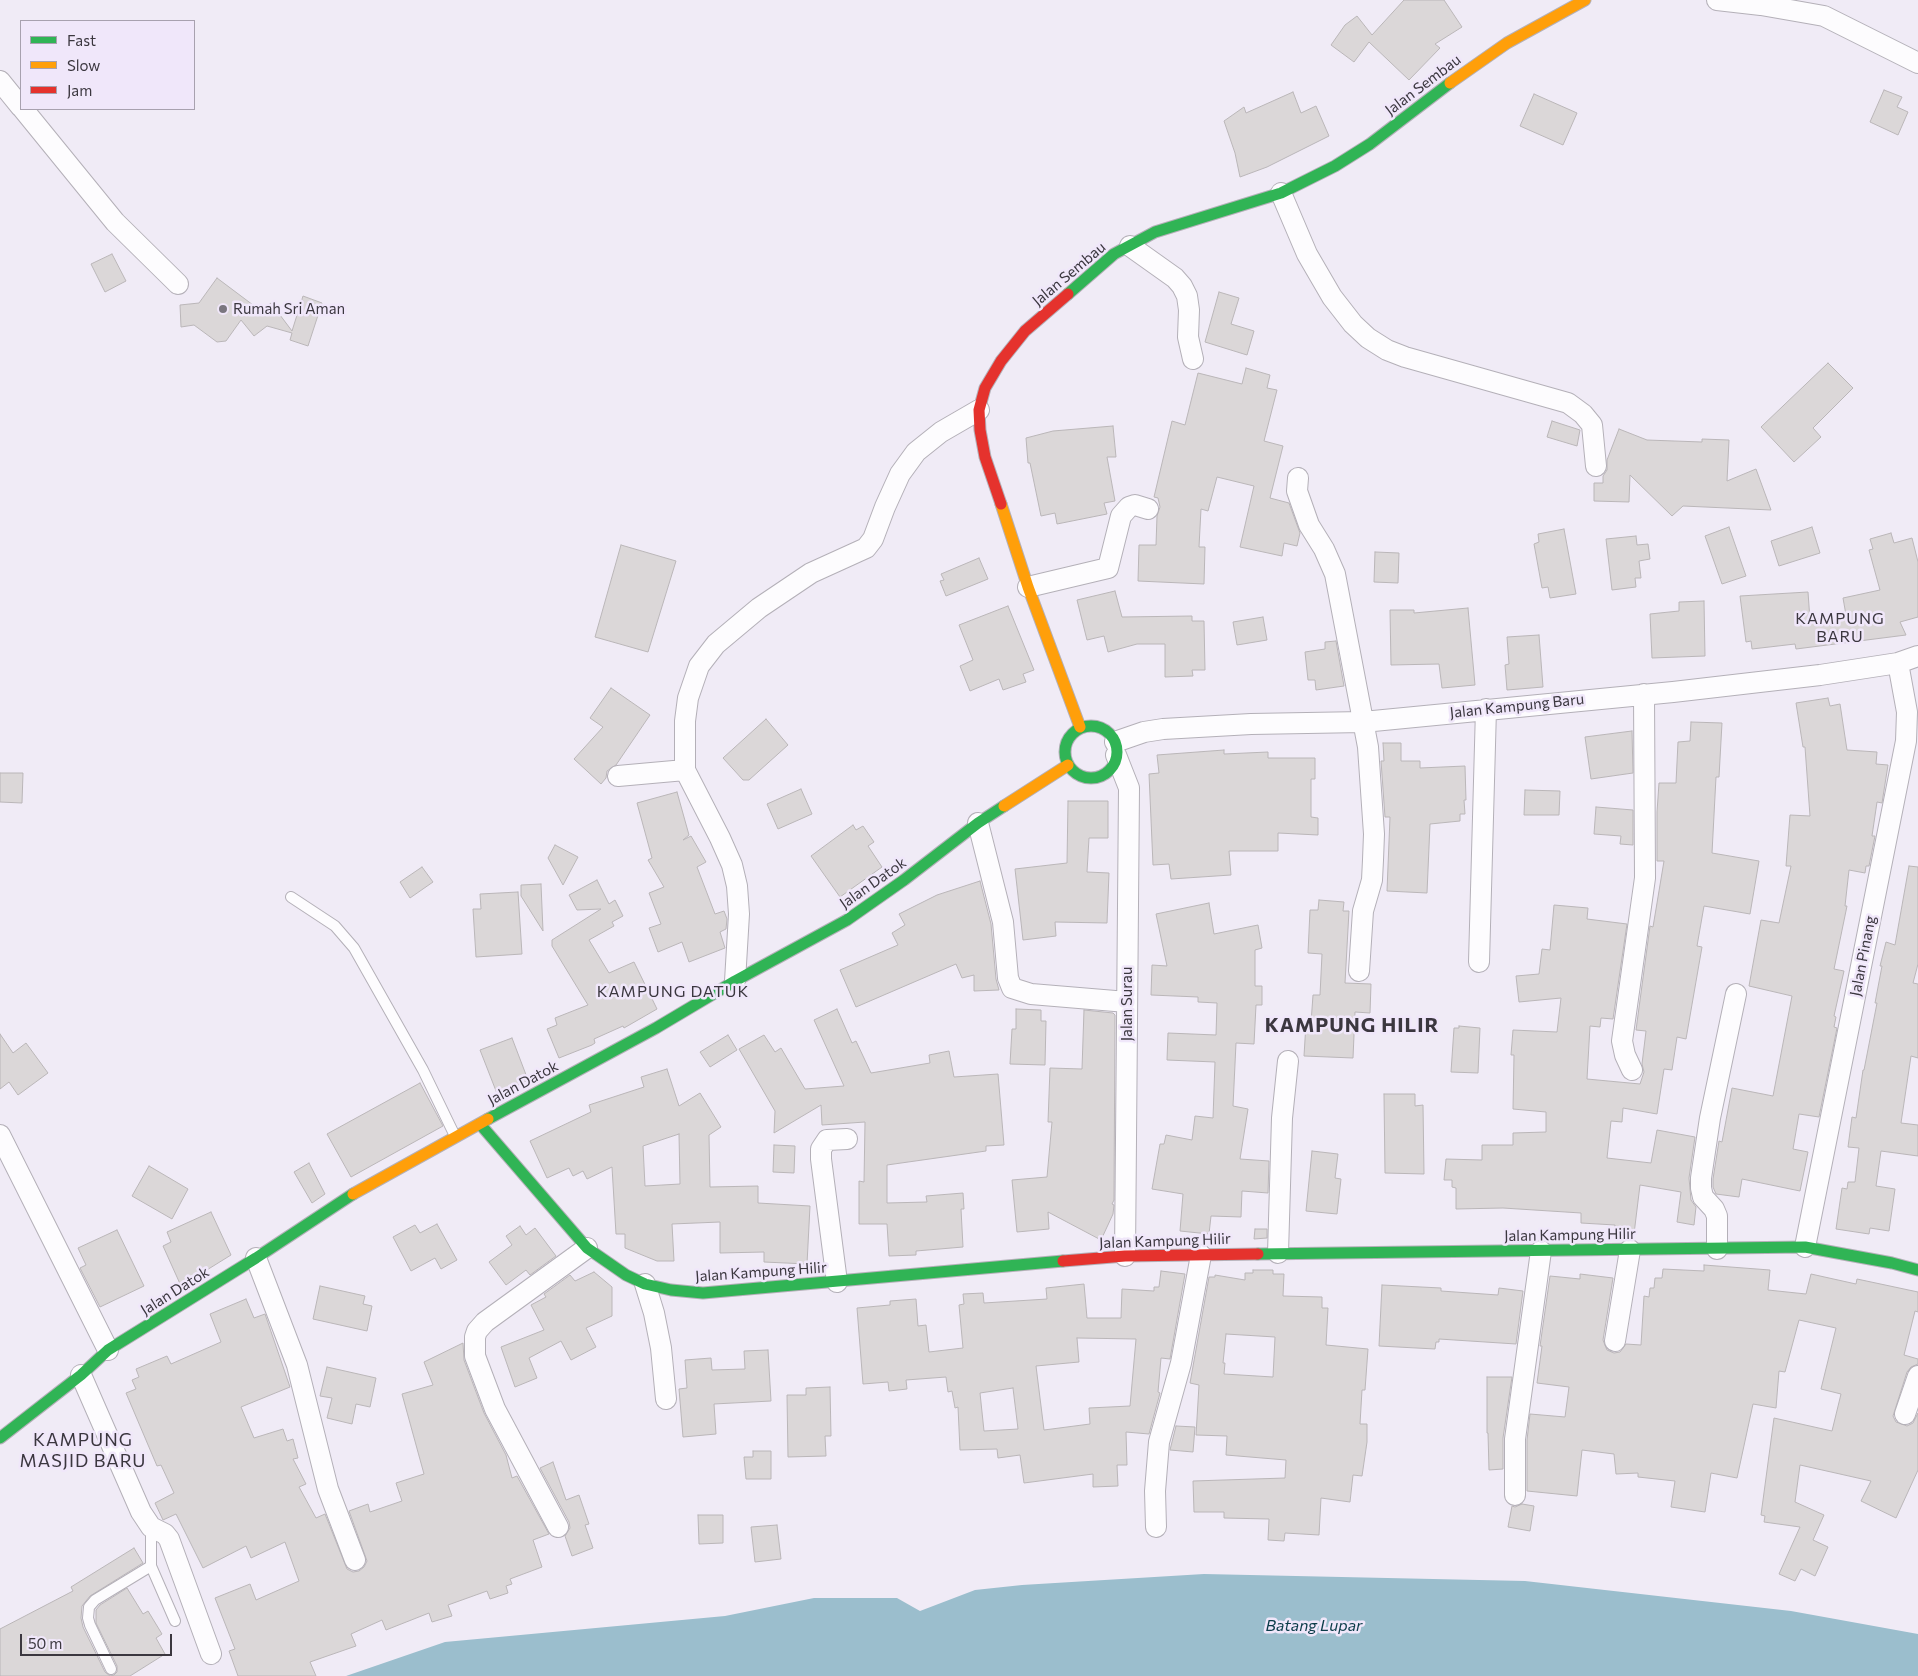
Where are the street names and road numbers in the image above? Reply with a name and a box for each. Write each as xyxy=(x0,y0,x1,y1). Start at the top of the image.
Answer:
street label: Jalan Sembau xyxy=(1382,51,1464,119)
street label: Jalan Sembau xyxy=(1029,238,1109,310)
street label: Jalan Kampung Baru xyxy=(1449,690,1585,722)
street label: Jalan Datok xyxy=(836,853,910,913)
street label: Jalan Pinang xyxy=(1846,914,1880,998)
street label: Jalan Surau xyxy=(1118,967,1136,1041)
street label: Jalan Datok xyxy=(485,1057,561,1109)
street label: Jalan Kampung Hilir xyxy=(1504,1225,1636,1245)
street label: Jalan Kampung Hilir xyxy=(1099,1230,1231,1252)
street label: Jalan Kampung Hilir xyxy=(695,1258,827,1286)
street label: Jalan Datok xyxy=(137,1263,213,1319)

